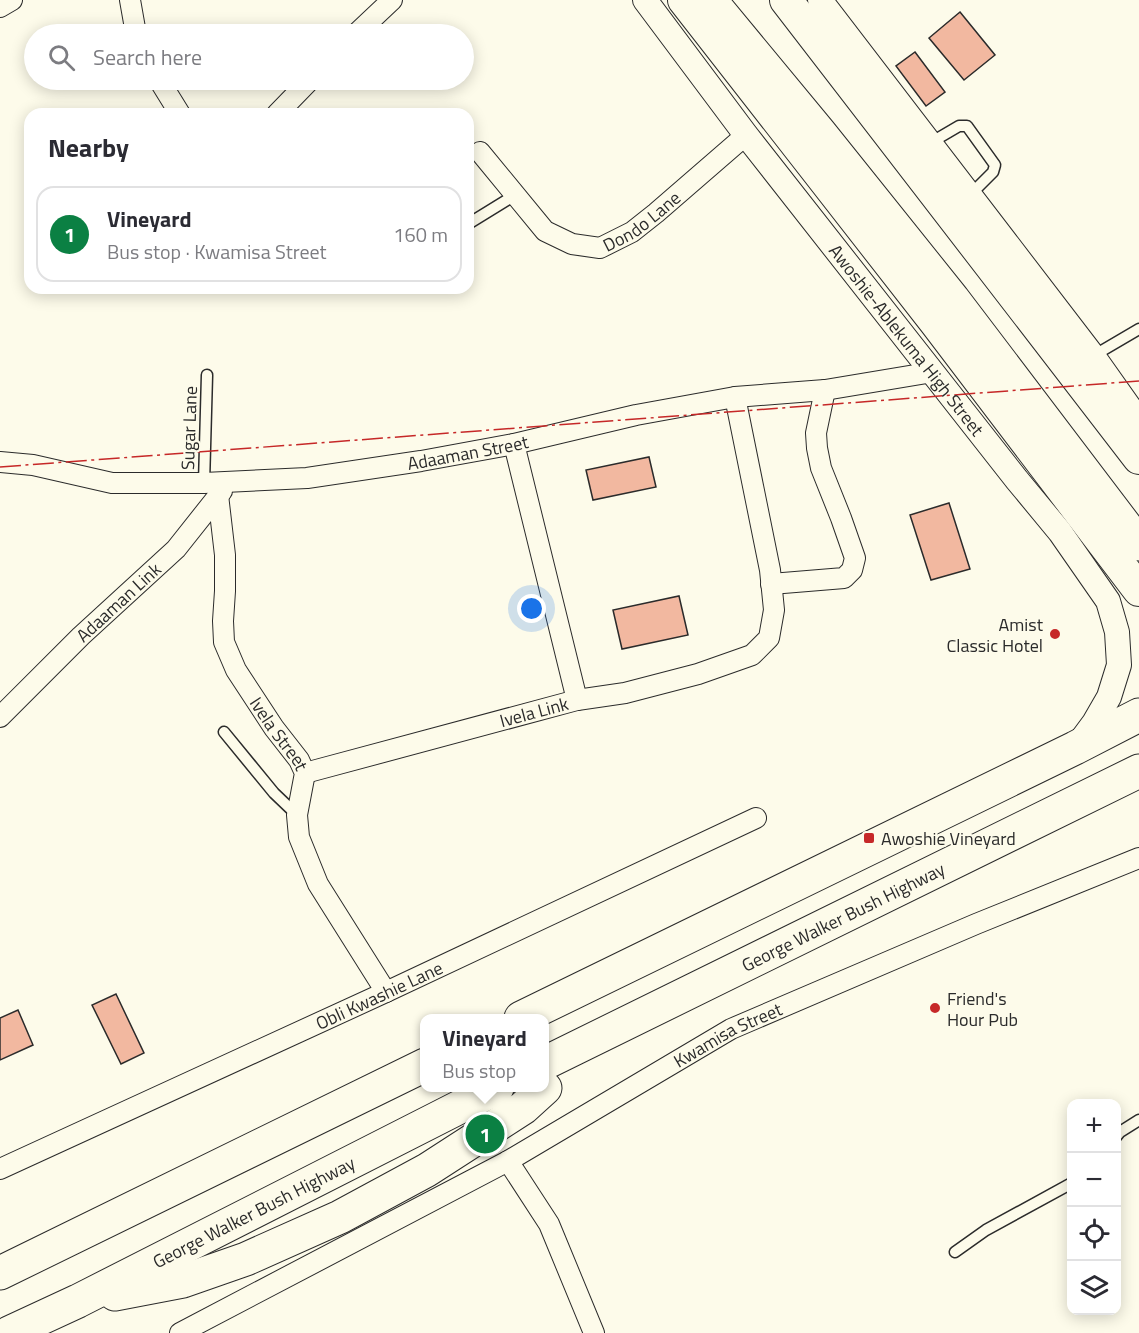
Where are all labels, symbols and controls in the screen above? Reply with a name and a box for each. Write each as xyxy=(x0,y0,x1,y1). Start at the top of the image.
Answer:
search box xyxy=(24,24,474,90)
text: Search here xyxy=(93,40,202,74)
icon: search xyxy=(45,41,78,74)
text: Nearby xyxy=(48,128,129,167)
street label: Dondo Lane xyxy=(598,184,686,258)
text: Vineyard xyxy=(107,202,191,236)
text: 1 xyxy=(64,219,75,250)
text: 160 m xyxy=(393,219,448,250)
text: Bus stop · Kwamisa Street xyxy=(107,236,327,267)
street label: Awoshie-Ablekuma High Street xyxy=(823,238,991,442)
street label: Sugar Lane xyxy=(174,385,204,471)
street label: Adaaman Street xyxy=(405,427,532,476)
street label: Adaaman Link xyxy=(70,556,167,648)
your location xyxy=(517,594,546,623)
place label: Amist Classic Hotel xyxy=(946,611,1044,659)
marker: Amist Classic Hotel xyxy=(1048,627,1062,641)
street label: Ivela Link xyxy=(497,689,572,734)
street label: Ivela Street xyxy=(243,691,316,775)
place label: Awoshie Vineyard xyxy=(881,825,1016,852)
marker: Awoshie Vineyard xyxy=(862,831,876,845)
street label: George Walker Bush Highway xyxy=(737,855,950,978)
street label: Obli Kwashie Lane xyxy=(311,954,447,1036)
place label: Friend's Hour Pub xyxy=(947,985,1018,1033)
street label: Kwamisa Street xyxy=(668,995,787,1074)
marker: Friend's Hour Pub xyxy=(928,1001,942,1015)
popup xyxy=(420,1014,549,1092)
text: Vineyard xyxy=(442,1021,527,1055)
text: Bus stop xyxy=(442,1055,516,1086)
map controls xyxy=(1067,1099,1121,1315)
button: + xyxy=(1067,1099,1121,1153)
pin: 1 xyxy=(466,1112,504,1156)
street label: George Walker Bush Highway xyxy=(148,1149,360,1274)
button: − xyxy=(1067,1153,1121,1207)
button: locate xyxy=(1067,1207,1121,1261)
button: layers xyxy=(1067,1261,1121,1315)

